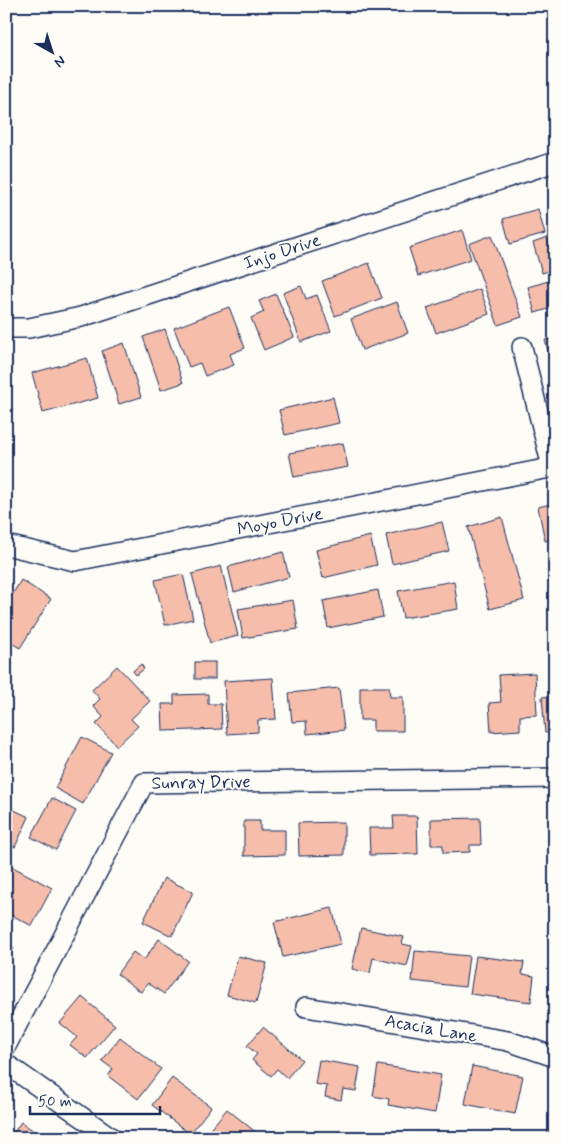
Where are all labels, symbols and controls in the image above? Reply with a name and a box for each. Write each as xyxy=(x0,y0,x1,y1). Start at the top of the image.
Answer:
north arrow xyxy=(28,28,78,78)
text: N xyxy=(50,51,69,71)
street label: Injo Drive xyxy=(241,228,324,276)
street label: Moyo Drive xyxy=(235,502,325,542)
street label: Sunray Drive xyxy=(151,770,251,796)
street label: Acacia Lane xyxy=(383,1009,479,1049)
scale bar xyxy=(30,1084,160,1116)
text: 50 m xyxy=(38,1092,72,1112)

